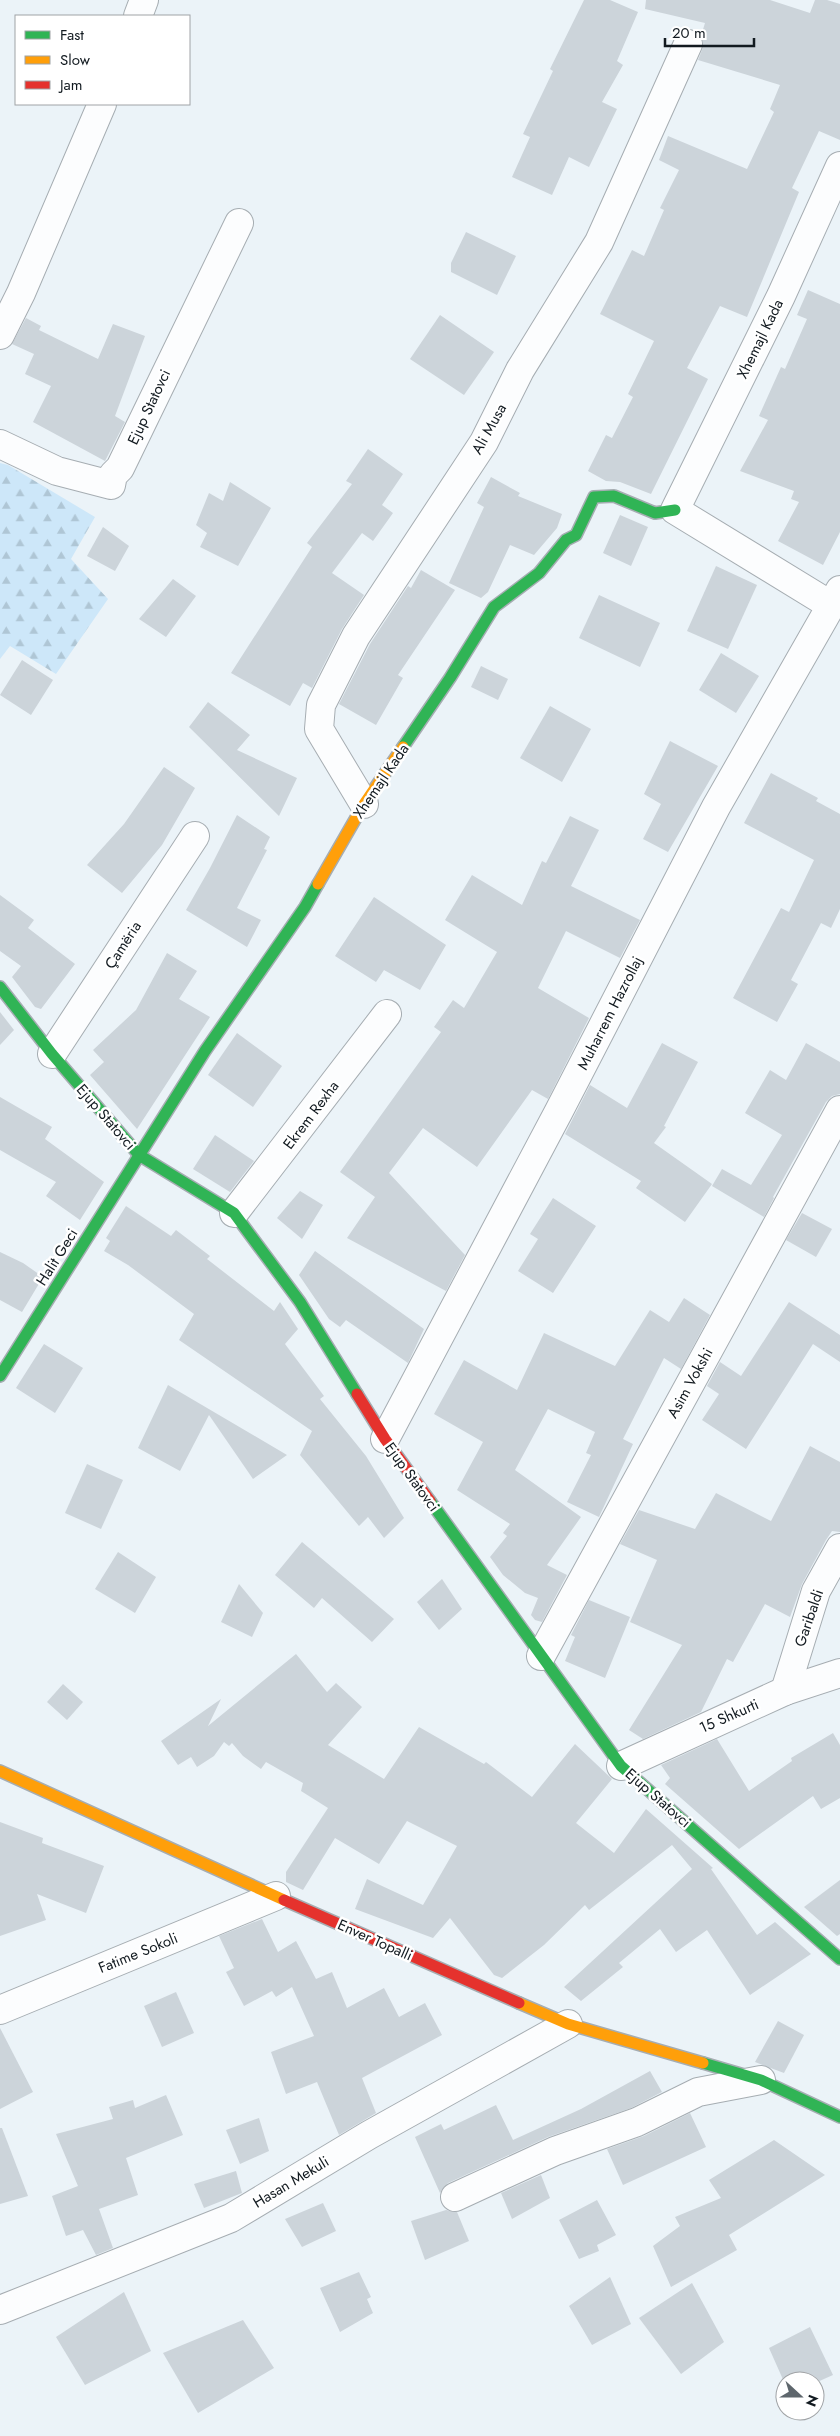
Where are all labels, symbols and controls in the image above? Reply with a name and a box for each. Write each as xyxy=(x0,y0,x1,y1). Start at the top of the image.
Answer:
legend xyxy=(15,15,190,105)
scale bar xyxy=(665,15,754,47)
text: 20 m xyxy=(672,22,706,44)
text: Fast xyxy=(60,24,84,46)
text: Slow xyxy=(60,49,91,71)
text: Jam xyxy=(58,74,83,96)
street label: Xhemajl Kada xyxy=(731,296,789,382)
street label: Ejup Statovci xyxy=(122,366,176,448)
street label: Ali Musa xyxy=(466,400,512,458)
street label: Xhemajl Kada xyxy=(348,739,414,823)
street label: Çamëria xyxy=(99,917,147,973)
street label: Muharrem Hazrollaj xyxy=(572,952,648,1074)
street label: Ekrem Rexha xyxy=(278,1076,344,1154)
street label: Ejup Statovci xyxy=(71,1079,141,1155)
street label: Halit Geci xyxy=(31,1224,83,1290)
street label: Asim Vokshi xyxy=(662,1344,718,1422)
street label: Ejup Statovci xyxy=(379,1438,445,1516)
street label: Garibaldi xyxy=(789,1586,829,1650)
street label: 15 Shkurti xyxy=(696,1693,762,1739)
street label: Ejup Statovci xyxy=(620,1763,696,1833)
street label: Enver Topalli xyxy=(334,1914,416,1966)
street label: Fatime Sokoli xyxy=(95,1927,181,1979)
street label: Hasan Mekuli xyxy=(249,2151,333,2213)
north arrow xyxy=(775,2371,825,2421)
text: N xyxy=(801,2392,823,2409)

